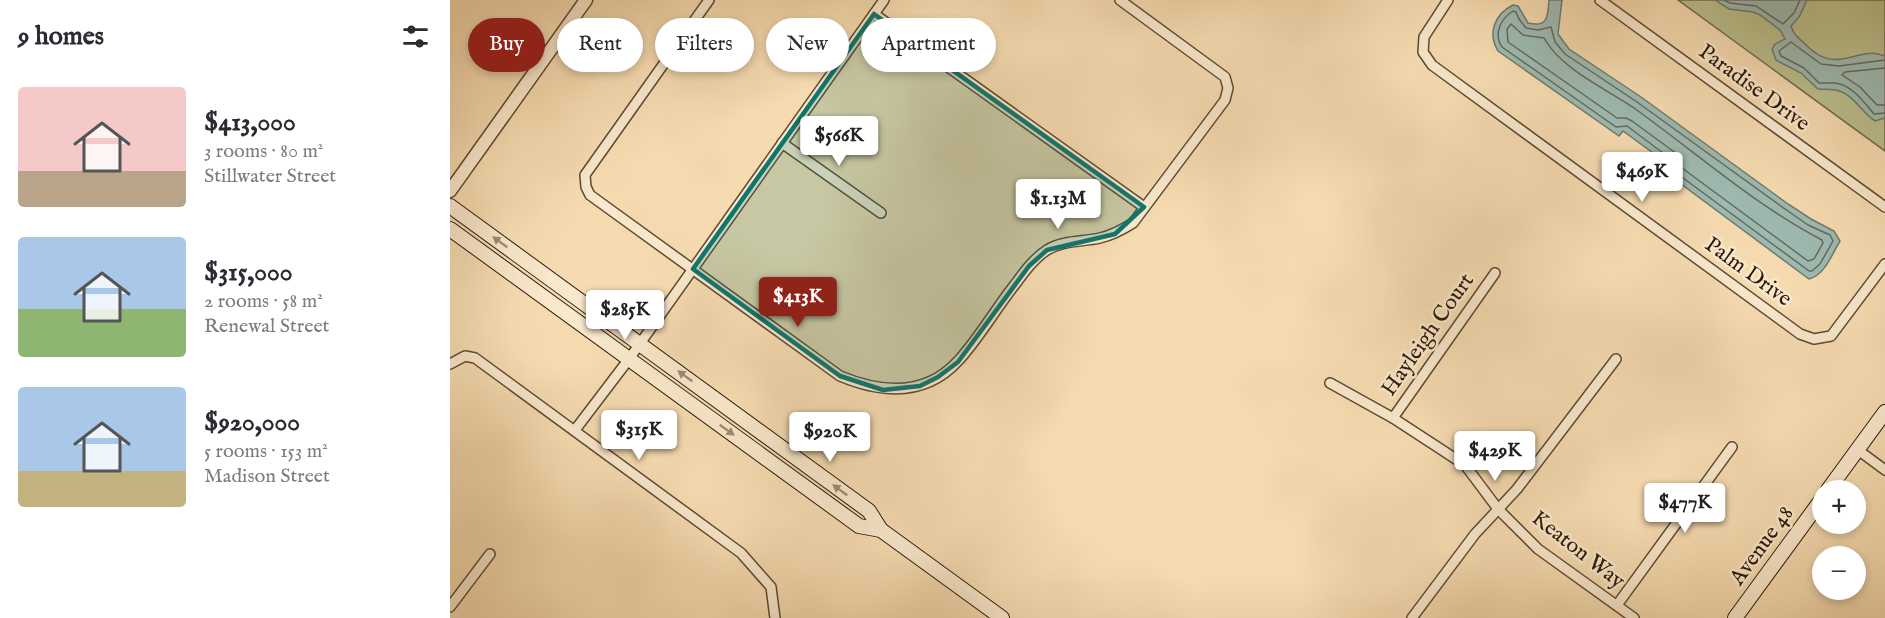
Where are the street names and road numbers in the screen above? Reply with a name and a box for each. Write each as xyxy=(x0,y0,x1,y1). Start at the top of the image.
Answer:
street label: Paradise Drive xyxy=(1693,38,1815,138)
street label: Palm Drive xyxy=(1699,231,1797,313)
street label: Hayleigh Court xyxy=(1375,268,1481,402)
street label: Avenue 48 xyxy=(1723,501,1800,592)
street label: Keaton Way xyxy=(1526,505,1631,595)

